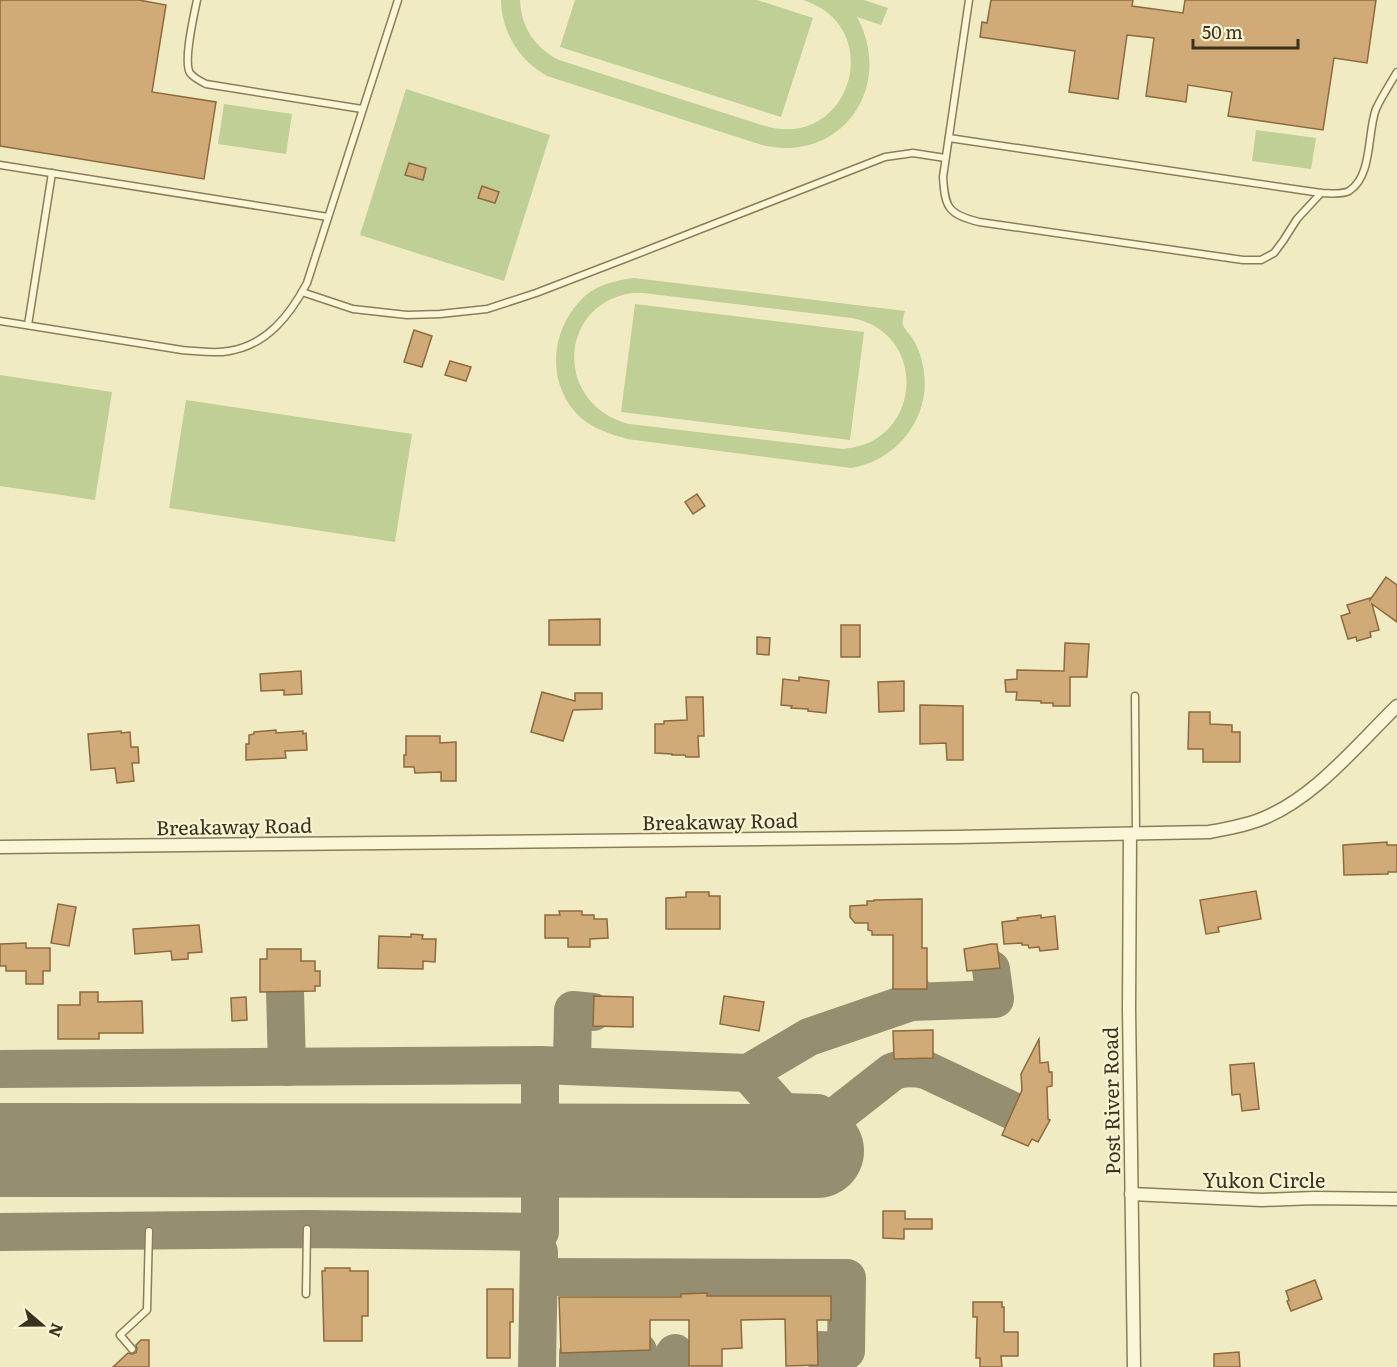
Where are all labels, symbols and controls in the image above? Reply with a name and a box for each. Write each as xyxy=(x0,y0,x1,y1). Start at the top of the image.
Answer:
scale bar xyxy=(1193,12,1298,50)
text: 50 m xyxy=(1202,18,1243,45)
street label: Breakaway Road xyxy=(641,804,799,836)
street label: Breakaway Road xyxy=(155,809,313,841)
street label: Post River Road xyxy=(1094,1027,1126,1175)
street label: Yukon Circle xyxy=(1203,1164,1325,1194)
north arrow xyxy=(12,1295,72,1355)
text: N xyxy=(43,1320,71,1341)

